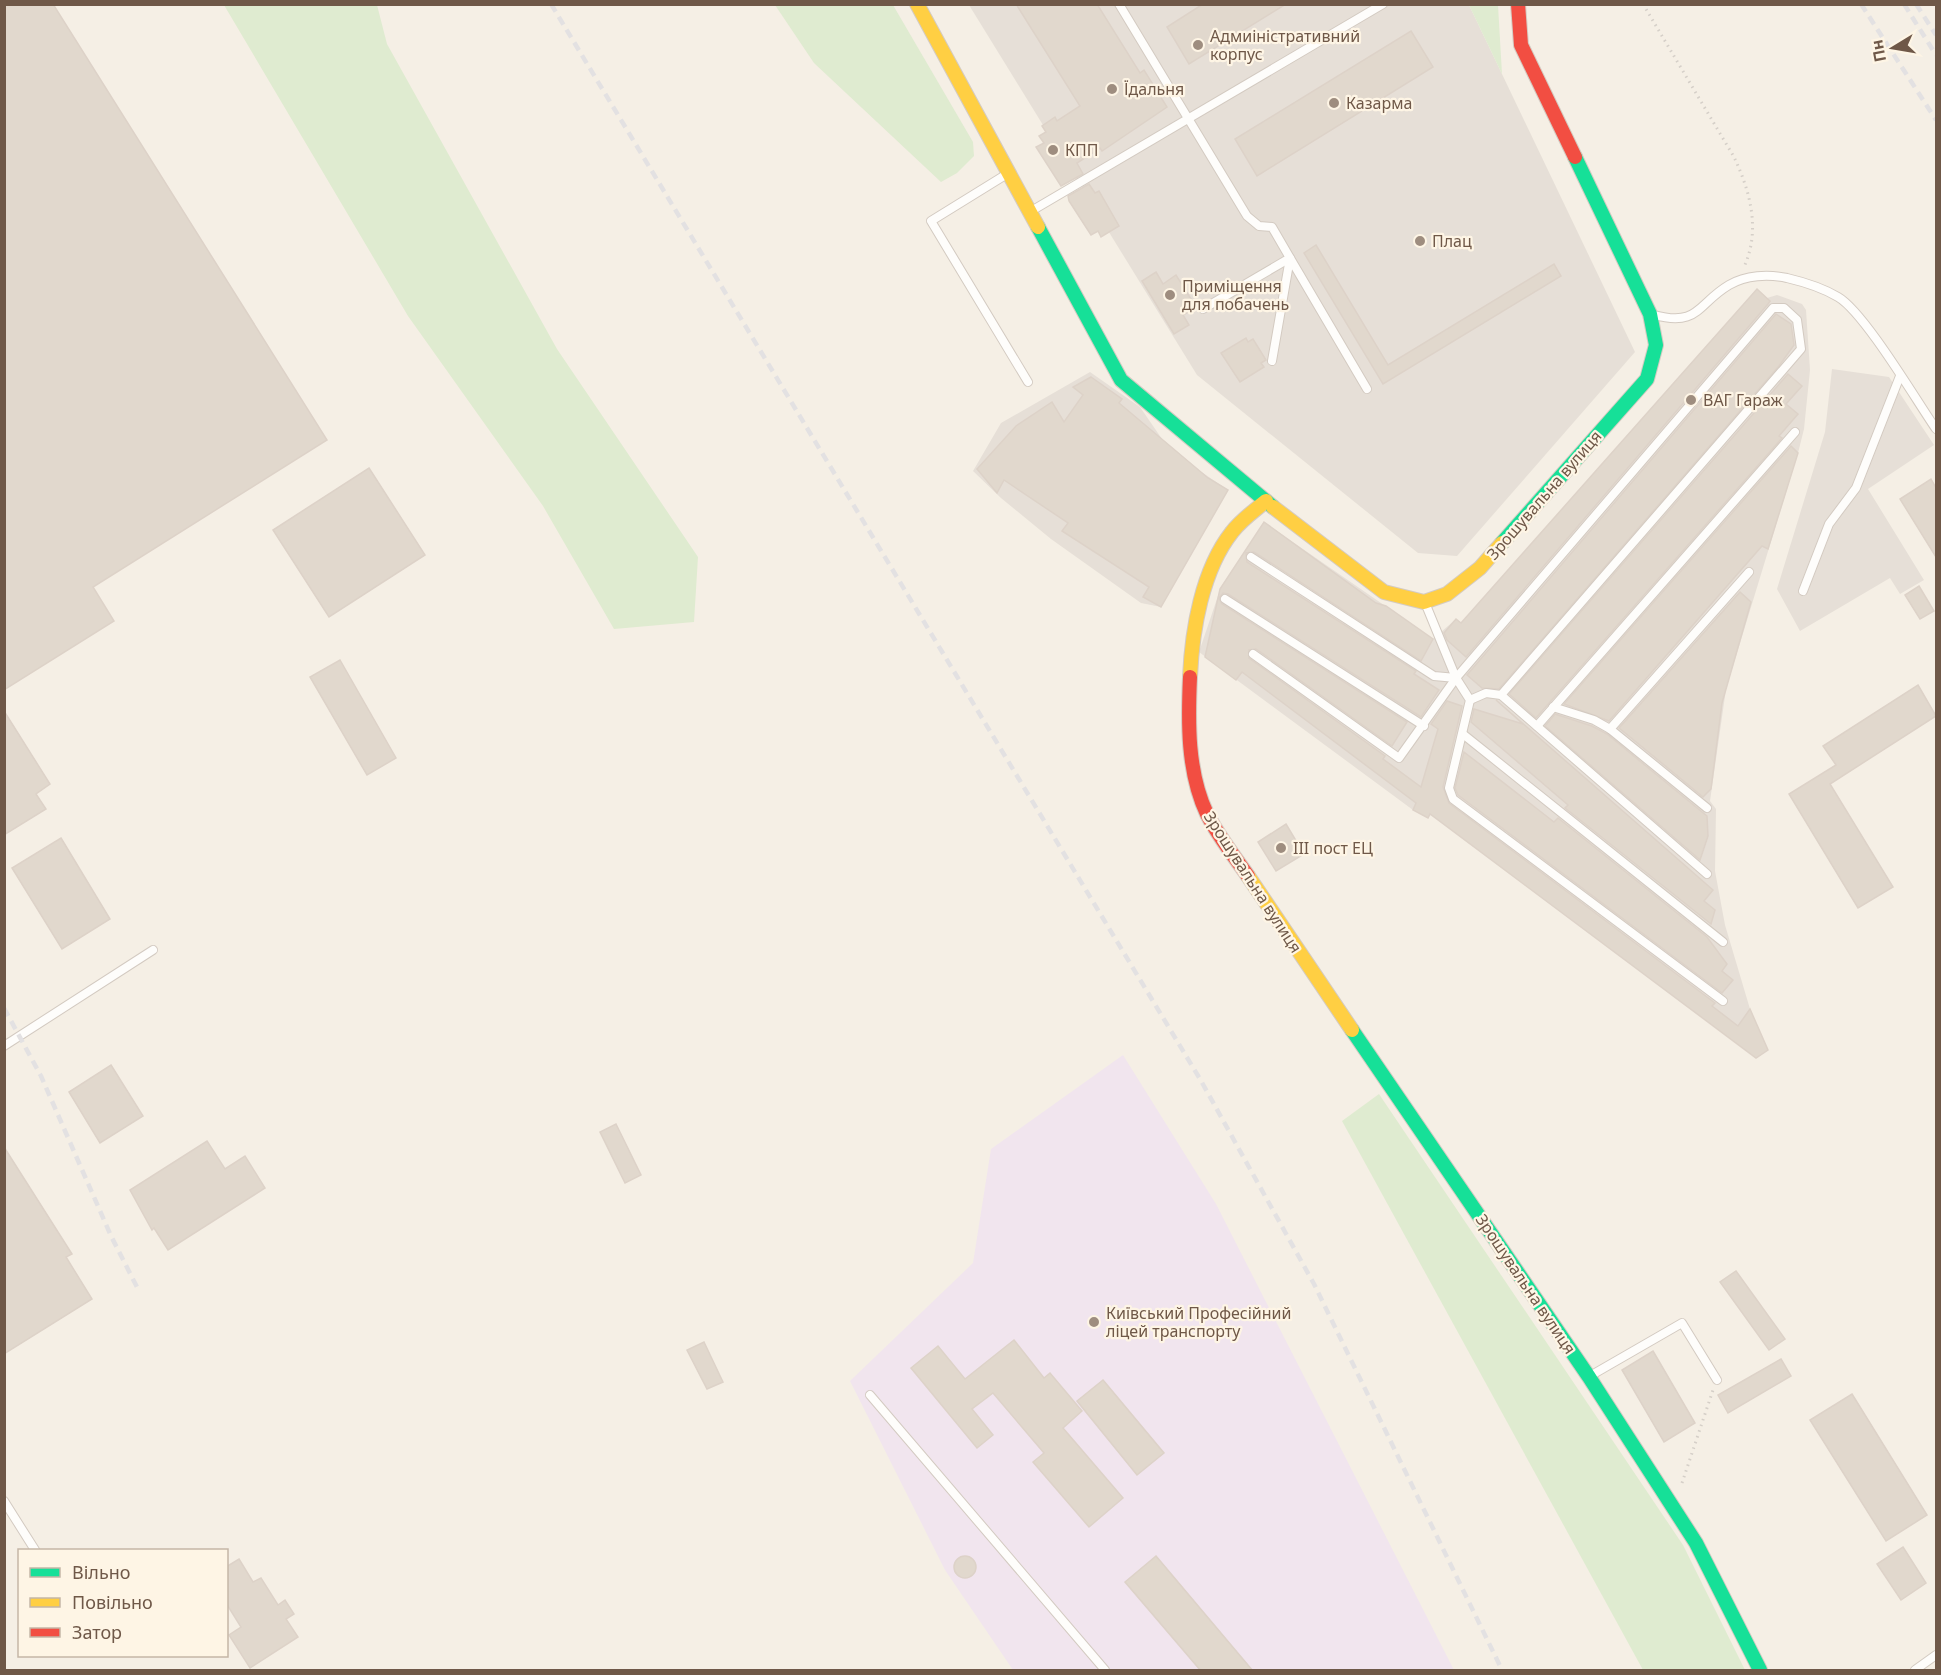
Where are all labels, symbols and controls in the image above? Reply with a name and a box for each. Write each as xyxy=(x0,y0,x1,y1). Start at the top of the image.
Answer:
north arrow xyxy=(1863,18,1923,78)
place label: Адмиіністративний корпус xyxy=(1210,25,1360,65)
marker: Адмиіністративний корпус xyxy=(1191,38,1205,52)
text: Пн xyxy=(1865,38,1891,64)
place label: Їдальня xyxy=(1124,78,1184,100)
marker: Їдальня xyxy=(1105,82,1119,96)
place label: Казарма xyxy=(1346,92,1412,114)
marker: Казарма xyxy=(1327,96,1341,110)
place label: КПП xyxy=(1065,139,1098,161)
marker: КПП xyxy=(1046,143,1060,157)
place label: Плац xyxy=(1432,230,1472,252)
marker: Плац xyxy=(1413,234,1427,248)
place label: Приміщення для побачень xyxy=(1182,275,1289,315)
marker: Приміщення для побачень xyxy=(1163,288,1177,302)
place label: ВАГ Гараж xyxy=(1703,389,1784,411)
marker: ВАГ Гараж xyxy=(1684,393,1698,407)
street label: Зрошувальна вулиця xyxy=(1482,426,1606,564)
street label: Зрошувальна вулиця xyxy=(1199,807,1307,957)
place label: III пост ЕЦ xyxy=(1293,837,1373,859)
marker: III пост ЕЦ xyxy=(1274,841,1288,855)
street label: Зрошувальна вулиця xyxy=(1471,1210,1581,1358)
place label: Київський Професійний ліцей транспорту xyxy=(1106,1302,1291,1342)
marker: Київський Професійний ліцей транспорту xyxy=(1087,1315,1101,1329)
legend xyxy=(18,1549,228,1657)
text: Вільно xyxy=(72,1560,130,1584)
text: Повільно xyxy=(72,1590,153,1614)
text: Затор xyxy=(72,1620,122,1644)

